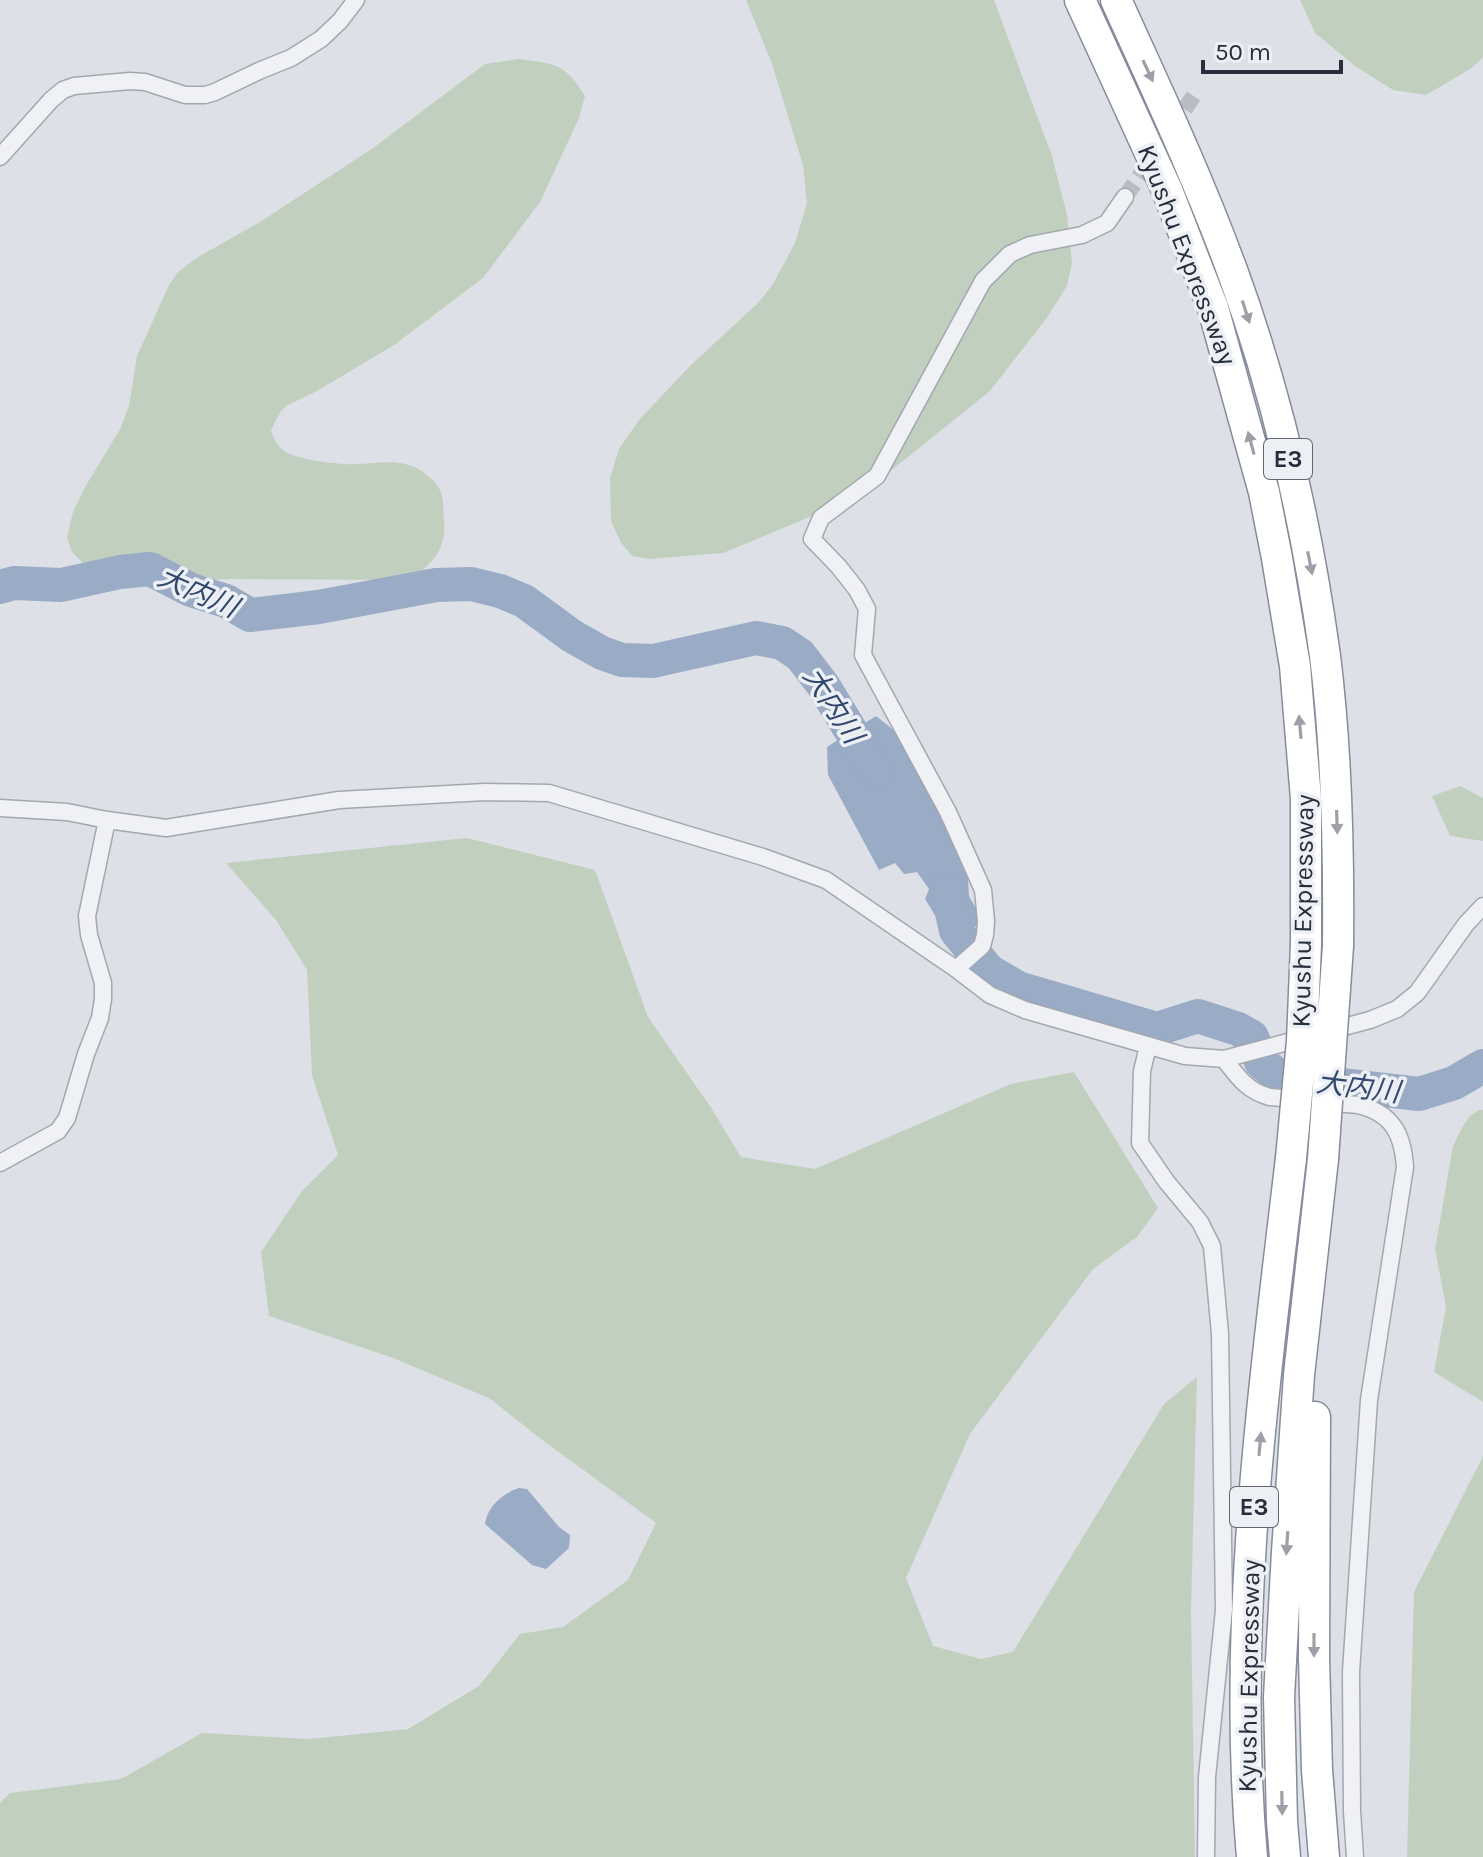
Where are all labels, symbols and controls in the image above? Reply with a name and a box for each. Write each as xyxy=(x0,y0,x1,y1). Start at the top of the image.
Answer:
scale bar xyxy=(1203,24,1341,74)
text: 50 m xyxy=(1215,38,1271,66)
one-way arrow xyxy=(1141,59,1155,83)
street label: Kyushu Expressway xyxy=(1131,141,1243,369)
one-way arrow xyxy=(1240,300,1252,324)
one-way arrow xyxy=(1245,431,1257,456)
road number: E3 xyxy=(1264,439,1312,479)
one-way arrow xyxy=(1304,551,1316,576)
water label: 大内川 xyxy=(153,560,246,625)
water label: 大内川 xyxy=(796,661,871,752)
one-way arrow xyxy=(1293,714,1306,739)
street label: Kyushu Expressway xyxy=(1285,794,1321,1028)
one-way arrow xyxy=(1331,810,1344,835)
water label: 大内川 xyxy=(1314,1066,1405,1109)
one-way arrow xyxy=(1253,1431,1266,1456)
road number: E3 xyxy=(1230,1487,1278,1527)
one-way arrow xyxy=(1280,1531,1293,1556)
street label: Kyushu Expressway xyxy=(1231,1559,1267,1793)
one-way arrow xyxy=(1308,1633,1320,1658)
one-way arrow xyxy=(1275,1791,1288,1816)

